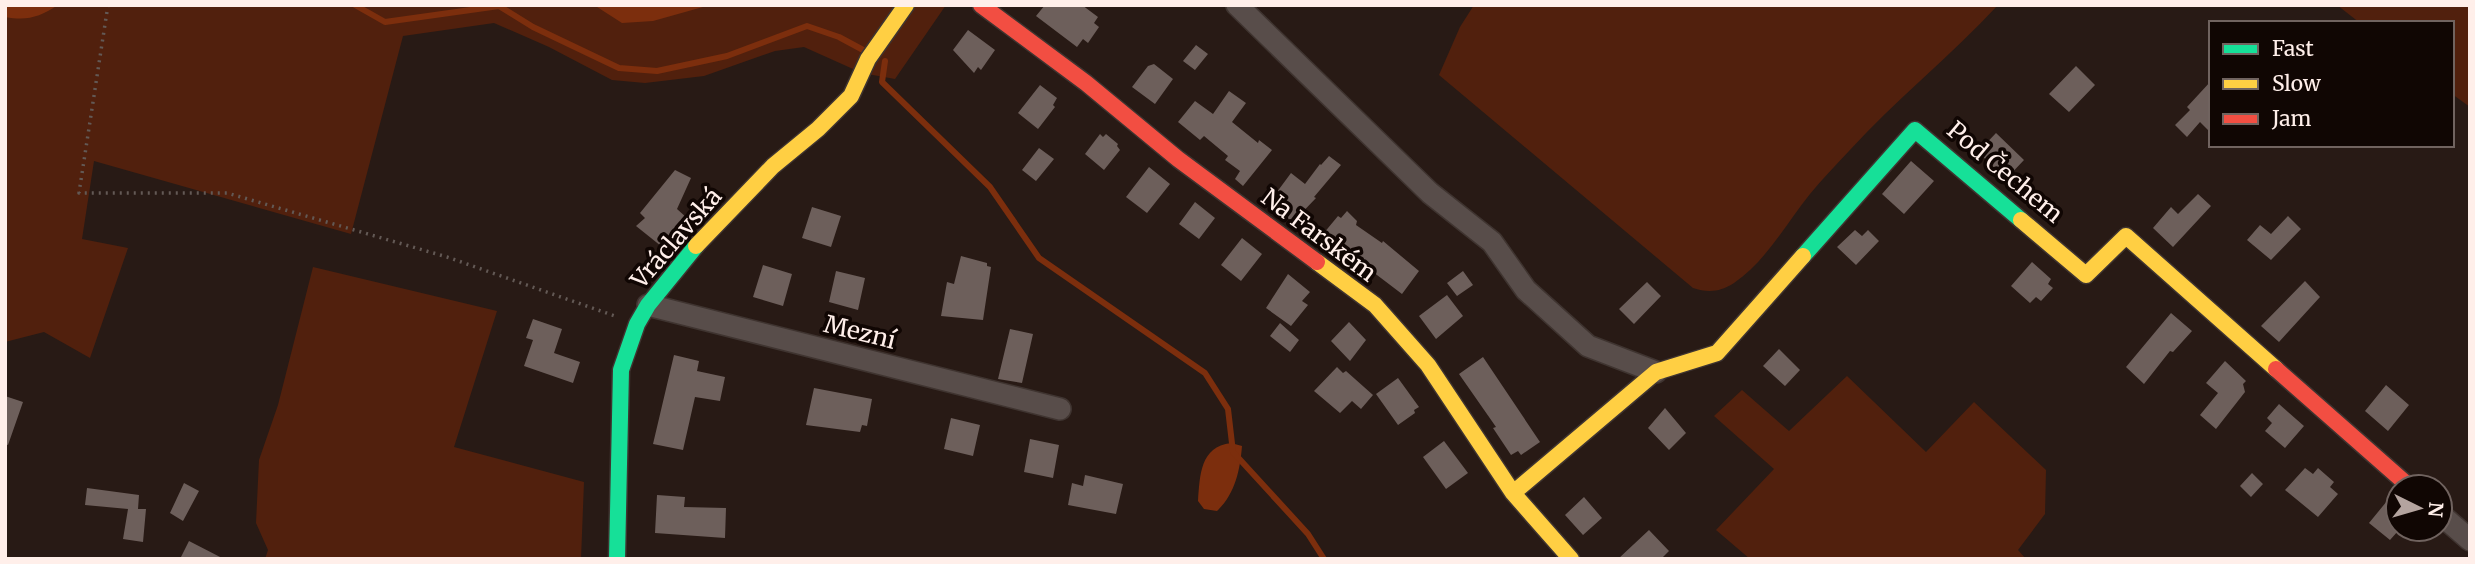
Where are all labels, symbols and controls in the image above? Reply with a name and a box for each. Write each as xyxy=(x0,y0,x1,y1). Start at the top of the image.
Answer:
legend xyxy=(2209,21,2454,147)
text: Fast xyxy=(2272,35,2314,62)
text: Slow xyxy=(2272,70,2321,97)
text: Jam xyxy=(2271,105,2311,132)
street label: Pod Čechem xyxy=(1941,114,2070,230)
street label: Vráclavská xyxy=(623,181,728,296)
street label: Na Farském xyxy=(1255,182,1383,288)
street label: Mezní xyxy=(821,308,900,356)
north arrow xyxy=(2384,473,2454,543)
text: N xyxy=(2423,501,2449,518)

